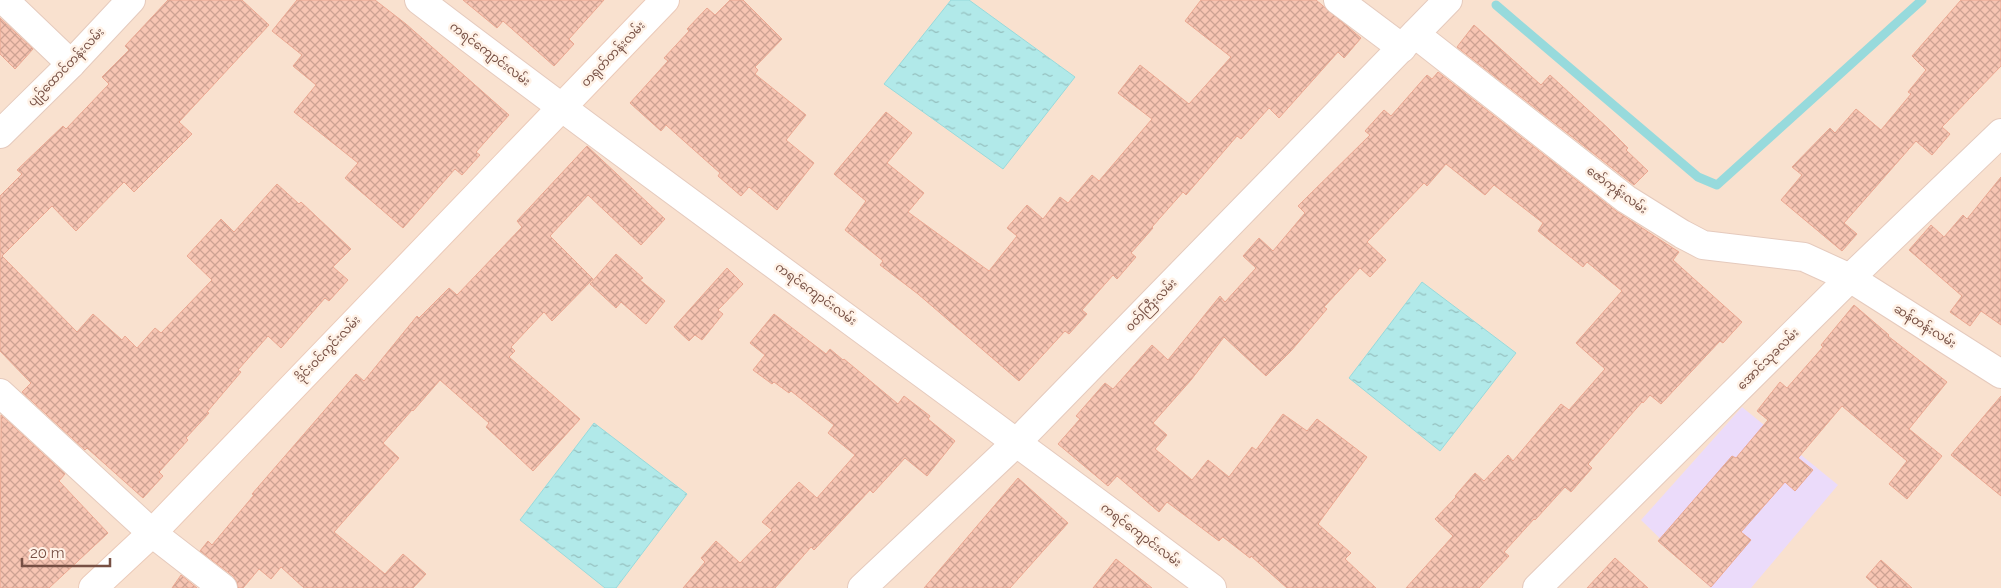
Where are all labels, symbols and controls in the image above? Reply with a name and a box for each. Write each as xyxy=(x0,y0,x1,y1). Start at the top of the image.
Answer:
street label: တရုတ်တန်းလမ်း xyxy=(577,17,650,92)
street label: ကရင်ကျောင်းလမ်း xyxy=(445,18,534,91)
street label: ပျဉ်ထောင်တန်းလမ်း xyxy=(24,23,109,111)
street label: ဇော်ကုန်းလမ်း xyxy=(1582,162,1651,219)
street label: ကရင်ကျောင်းလမ်း xyxy=(771,258,860,331)
street label: ၀တ်ကြီးလမ်း xyxy=(1121,274,1182,336)
street label: ဆန်တန်းလမ်း xyxy=(1890,300,1960,353)
street label: ဒိုင်းဝင်ကွင်းလမ်း xyxy=(291,312,365,387)
street label: အောင်သုခလမ်း xyxy=(1733,324,1804,395)
street label: ကရင်ကျောင်းလမ်း xyxy=(1096,499,1185,572)
scale bar xyxy=(22,536,110,568)
text: 20 m xyxy=(30,544,65,562)

